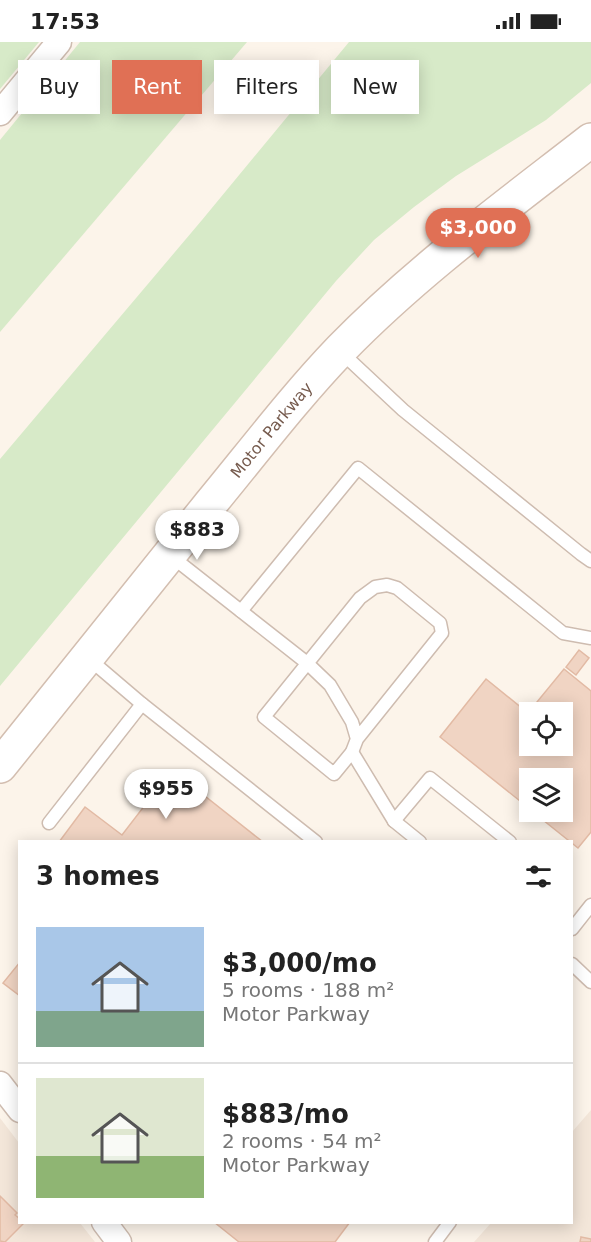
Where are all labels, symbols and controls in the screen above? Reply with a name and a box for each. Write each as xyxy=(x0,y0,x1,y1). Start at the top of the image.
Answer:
text: 17:53 xyxy=(30,9,100,34)
chip: Buy xyxy=(18,60,100,114)
chip: Rent xyxy=(112,60,202,114)
chip: Filters xyxy=(214,60,319,114)
chip: New xyxy=(331,60,419,114)
pin: $3,000 xyxy=(429,208,527,259)
text: $3,000 xyxy=(439,215,517,239)
street label: Motor Parkway xyxy=(227,378,316,482)
pin: $883 xyxy=(161,510,233,561)
text: $883 xyxy=(169,517,225,541)
map controls xyxy=(519,702,573,822)
button: locate xyxy=(519,702,573,756)
button: layers xyxy=(519,768,573,822)
pin: $955 xyxy=(130,769,202,820)
text: $955 xyxy=(138,776,194,800)
icon: filters xyxy=(522,860,555,893)
text: 3 homes xyxy=(36,861,160,891)
text: $3,000/mo xyxy=(222,948,377,978)
icon: home xyxy=(84,951,156,1023)
text: 5 rooms · 188 m² xyxy=(222,978,394,1002)
text: Motor Parkway xyxy=(222,1002,370,1026)
text: $883/mo xyxy=(222,1099,349,1129)
icon: home xyxy=(84,1102,156,1174)
text: 2 rooms · 54 m² xyxy=(222,1129,382,1153)
text: Motor Parkway xyxy=(222,1153,370,1177)

